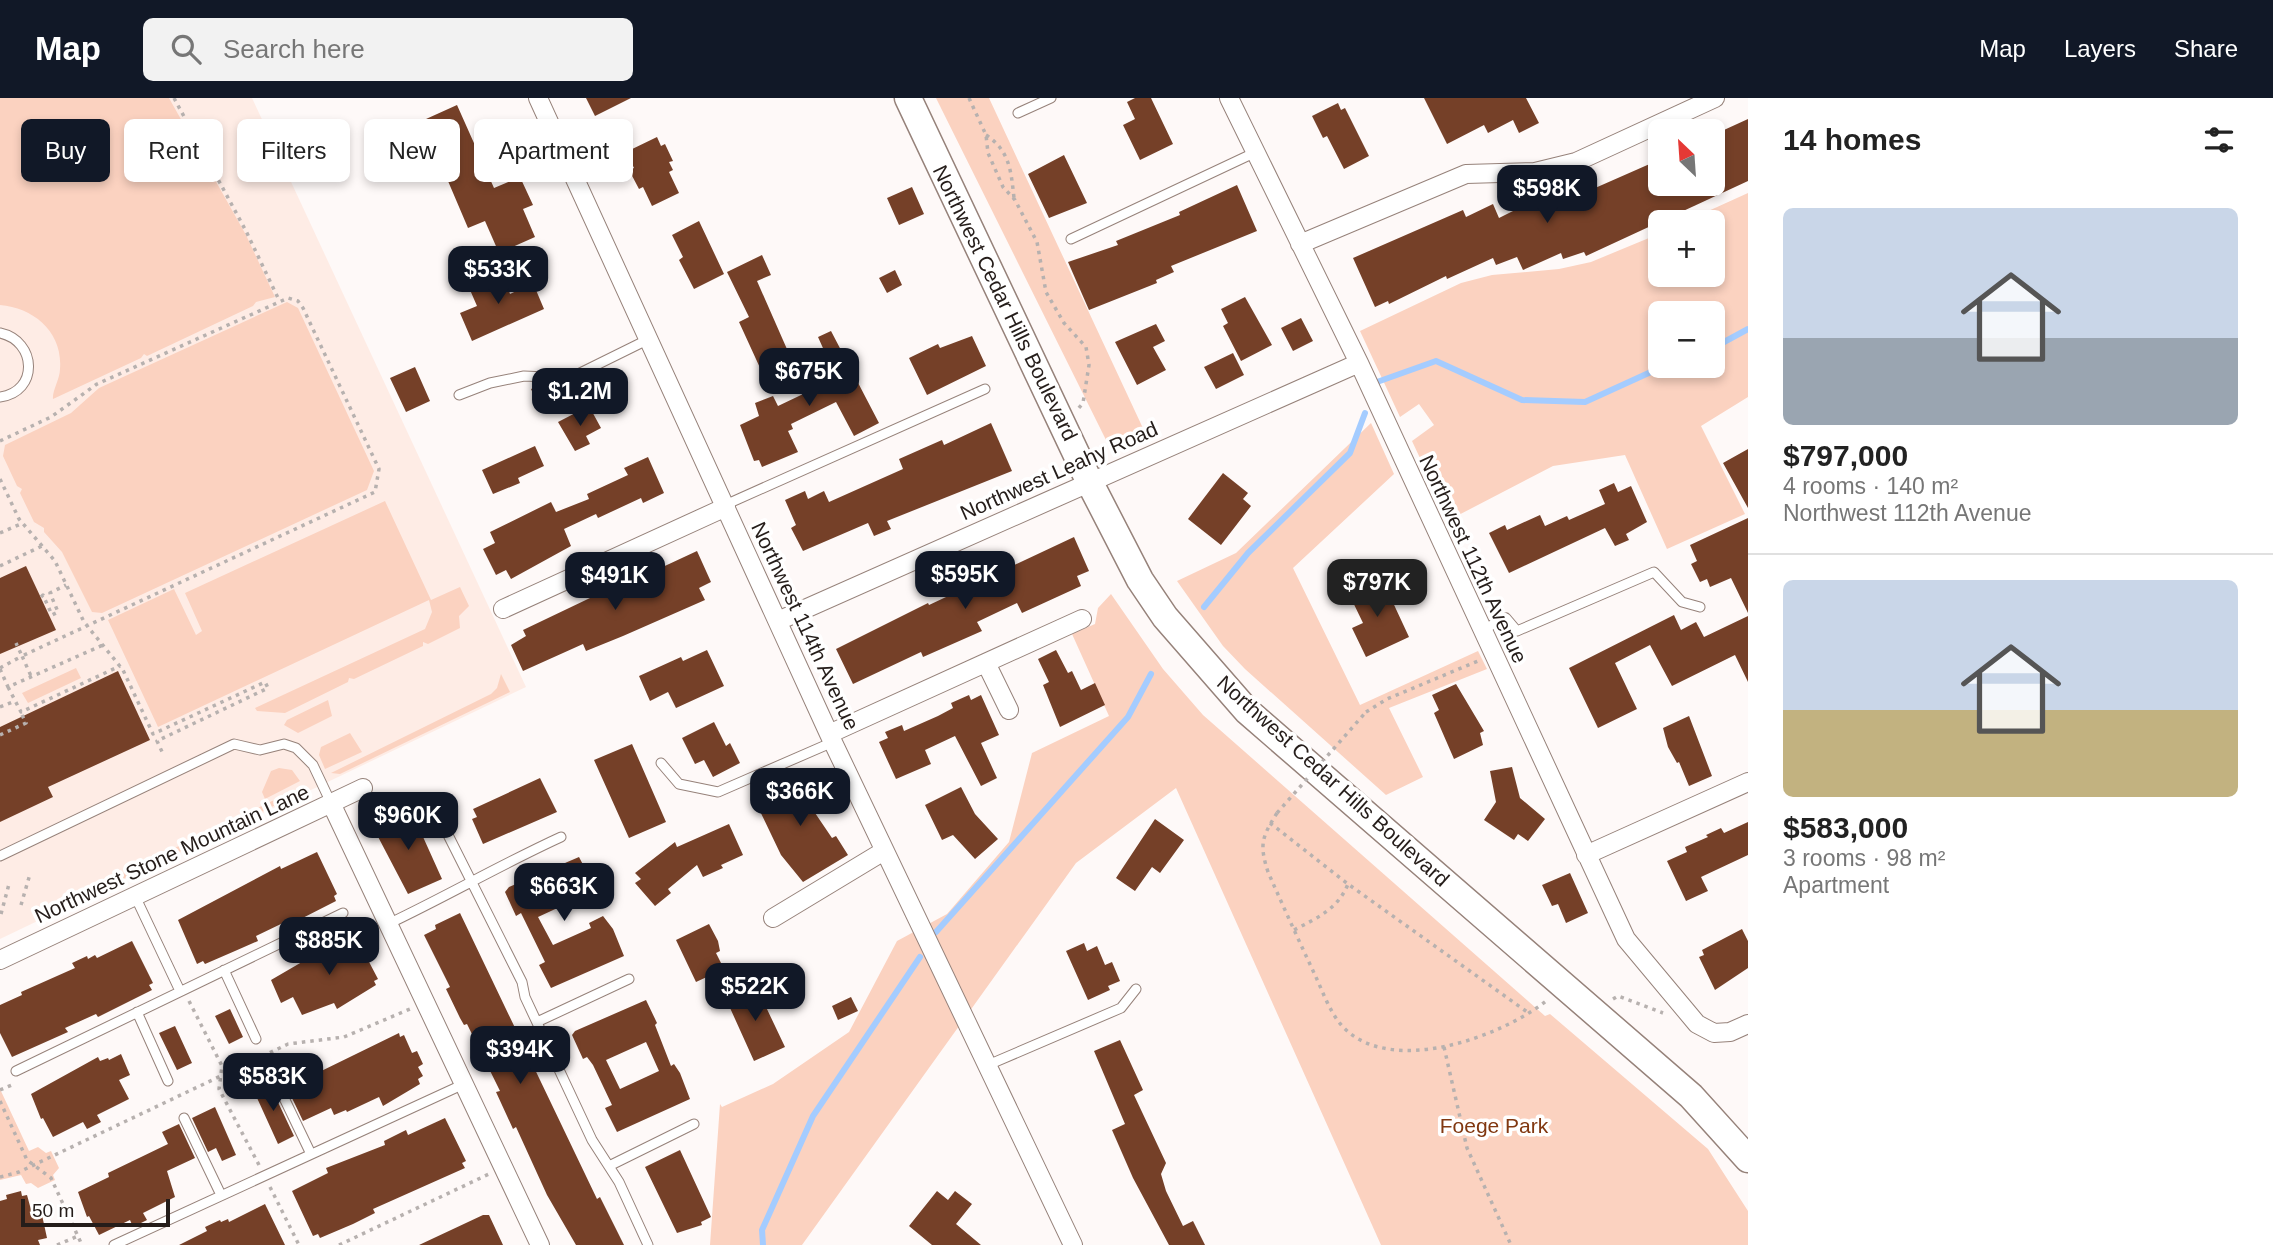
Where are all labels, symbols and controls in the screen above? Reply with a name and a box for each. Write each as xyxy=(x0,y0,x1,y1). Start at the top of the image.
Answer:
search box xyxy=(143,18,633,81)
text: Map xyxy=(35,30,101,67)
icon: search xyxy=(167,30,205,68)
text: Search here xyxy=(223,34,365,64)
text: Map xyxy=(1979,35,2026,62)
text: Layers xyxy=(2064,35,2136,62)
text: Share xyxy=(2174,35,2238,62)
chip: Buy xyxy=(21,119,110,182)
chip: Rent xyxy=(124,119,223,182)
chip: Filters xyxy=(237,119,350,182)
chip: New xyxy=(364,119,460,182)
chip: Apartment xyxy=(474,119,633,182)
north arrow xyxy=(1648,119,1726,196)
map controls xyxy=(1648,119,1725,378)
icon: filters xyxy=(2200,121,2238,159)
text: 14 homes xyxy=(1783,123,1921,156)
street label: Northwest Cedar Hills Boulevard xyxy=(929,161,1082,444)
pin: $598K xyxy=(1498,166,1596,225)
text: $598K xyxy=(1513,175,1581,201)
button: + xyxy=(1648,210,1725,287)
pin: $533K xyxy=(449,246,547,306)
icon: home xyxy=(1948,254,2074,380)
text: $533K xyxy=(464,256,532,282)
button: − xyxy=(1648,301,1725,378)
pin: $675K xyxy=(760,348,858,408)
text: $675K xyxy=(775,358,843,384)
pin: $1.2M xyxy=(531,368,629,428)
text: $1.2M xyxy=(548,378,612,404)
street label: Northwest Leahy Road xyxy=(957,417,1161,524)
text: $797,000 xyxy=(1783,439,1908,472)
street label: Northwest 112th Avenue xyxy=(1415,451,1532,666)
text: 4 rooms · 140 m² xyxy=(1783,473,1958,499)
text: Northwest 112th Avenue xyxy=(1783,500,2032,526)
street label: Northwest 114th Avenue xyxy=(747,518,864,733)
pin: $491K xyxy=(566,552,664,612)
pin: $595K xyxy=(916,552,1014,611)
pin: $797K xyxy=(1328,560,1426,619)
text: $595K xyxy=(931,561,999,587)
text: $491K xyxy=(581,562,649,588)
text: $797K xyxy=(1343,569,1411,595)
icon: home xyxy=(1948,626,2074,752)
street label: Northwest Cedar Hills Boulevard xyxy=(1213,671,1454,891)
pin: $366K xyxy=(751,768,849,828)
text: $366K xyxy=(766,778,834,804)
street label: Northwest Stone Mountain Lane xyxy=(31,780,313,927)
pin: $960K xyxy=(359,792,457,852)
text: $960K xyxy=(374,802,442,828)
text: $583,000 xyxy=(1783,811,1908,844)
text: 3 rooms · 98 m² xyxy=(1783,845,1945,871)
pin: $663K xyxy=(515,864,613,923)
text: Apartment xyxy=(1783,872,1889,898)
text: $663K xyxy=(530,873,598,899)
pin: $885K xyxy=(280,918,378,977)
text: $885K xyxy=(295,927,363,953)
pin: $522K xyxy=(706,964,804,1023)
text: $522K xyxy=(721,973,789,999)
pin: $394K xyxy=(471,1026,569,1086)
text: $394K xyxy=(486,1036,554,1062)
pin: $583K xyxy=(224,1054,322,1113)
text: $583K xyxy=(239,1063,307,1089)
park label: Foege Park xyxy=(1440,1114,1549,1137)
scale bar xyxy=(21,1196,170,1228)
text: 50 m xyxy=(32,1200,74,1221)

